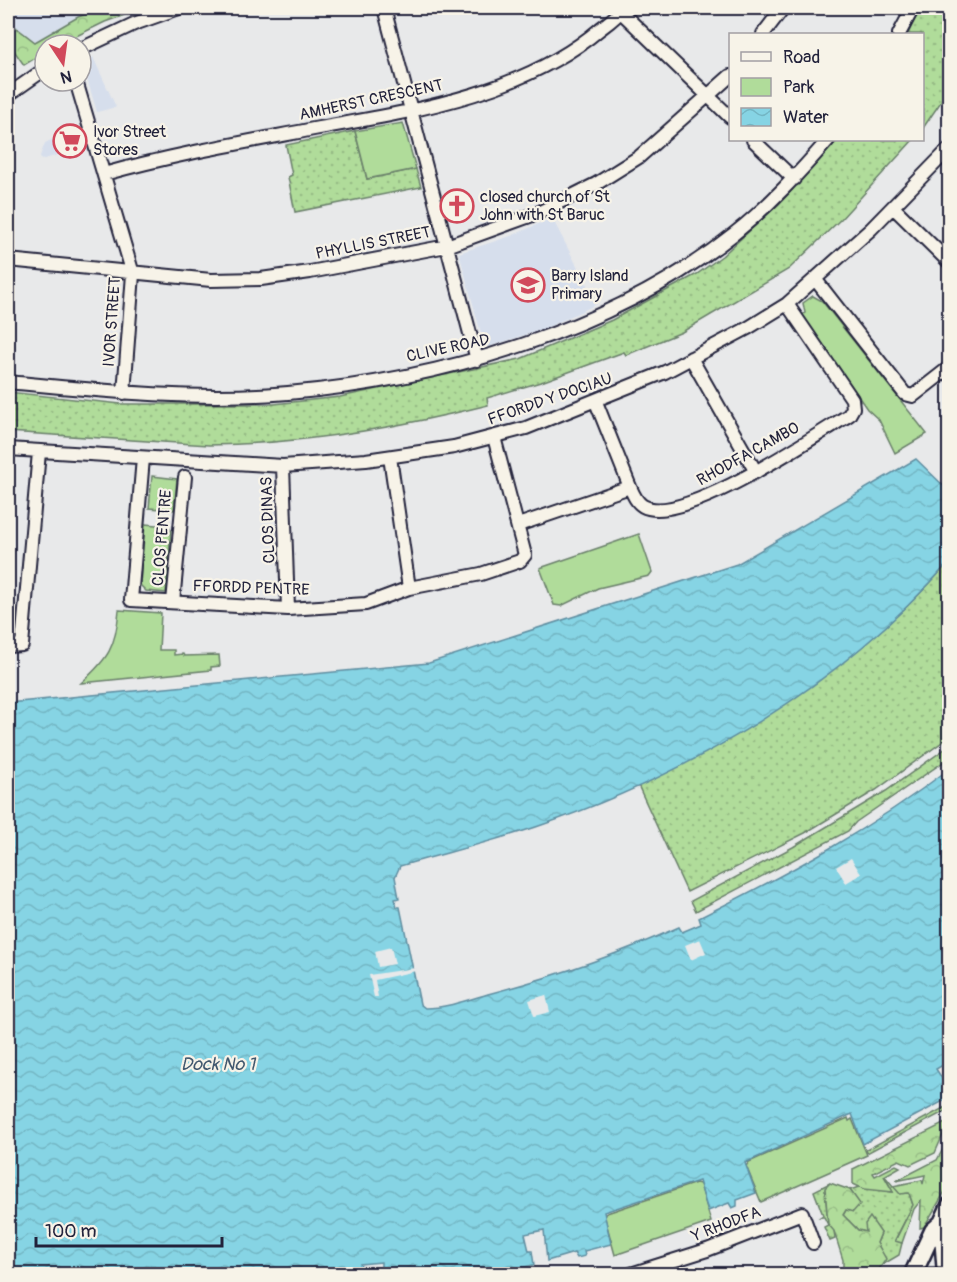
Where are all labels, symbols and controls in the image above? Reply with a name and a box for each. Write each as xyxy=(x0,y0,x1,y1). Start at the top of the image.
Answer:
north arrow xyxy=(33,33,93,93)
legend xyxy=(729,33,924,141)
text: Road xyxy=(783,46,820,69)
text: N xyxy=(58,66,74,88)
street label: AMHERST CRESCENT xyxy=(297,75,445,125)
text: Park xyxy=(783,76,815,99)
text: Water xyxy=(783,106,829,129)
place label: Ivor Street Stores xyxy=(93,122,166,160)
supermarket icon: Ivor Street Stores xyxy=(52,123,88,159)
place label: closed church of St John with St Baruc xyxy=(480,187,610,225)
church icon: closed church of St John with St Baruc xyxy=(439,188,475,224)
street label: PHYLLIS STREET xyxy=(314,222,432,264)
place label: Barry Island Primary xyxy=(551,266,629,304)
school or university icon: Barry Island Primary xyxy=(510,267,546,303)
street label: IVOR STREET xyxy=(99,276,125,368)
street label: CLIVE ROAD xyxy=(405,329,491,367)
street label: FFORDD Y DOCIAU xyxy=(485,368,615,430)
street label: RHODFA CAMBO xyxy=(693,418,803,490)
street label: CLOS DINAS xyxy=(256,476,280,564)
street label: CLOS PENTRE xyxy=(148,489,176,587)
street label: FFORDD PENTRE xyxy=(192,576,310,600)
water label: Dock Nº 1 xyxy=(181,1053,257,1076)
street label: Y RHODFA xyxy=(688,1202,763,1247)
scale bar xyxy=(36,1210,222,1248)
text: 100 m xyxy=(45,1220,97,1243)

